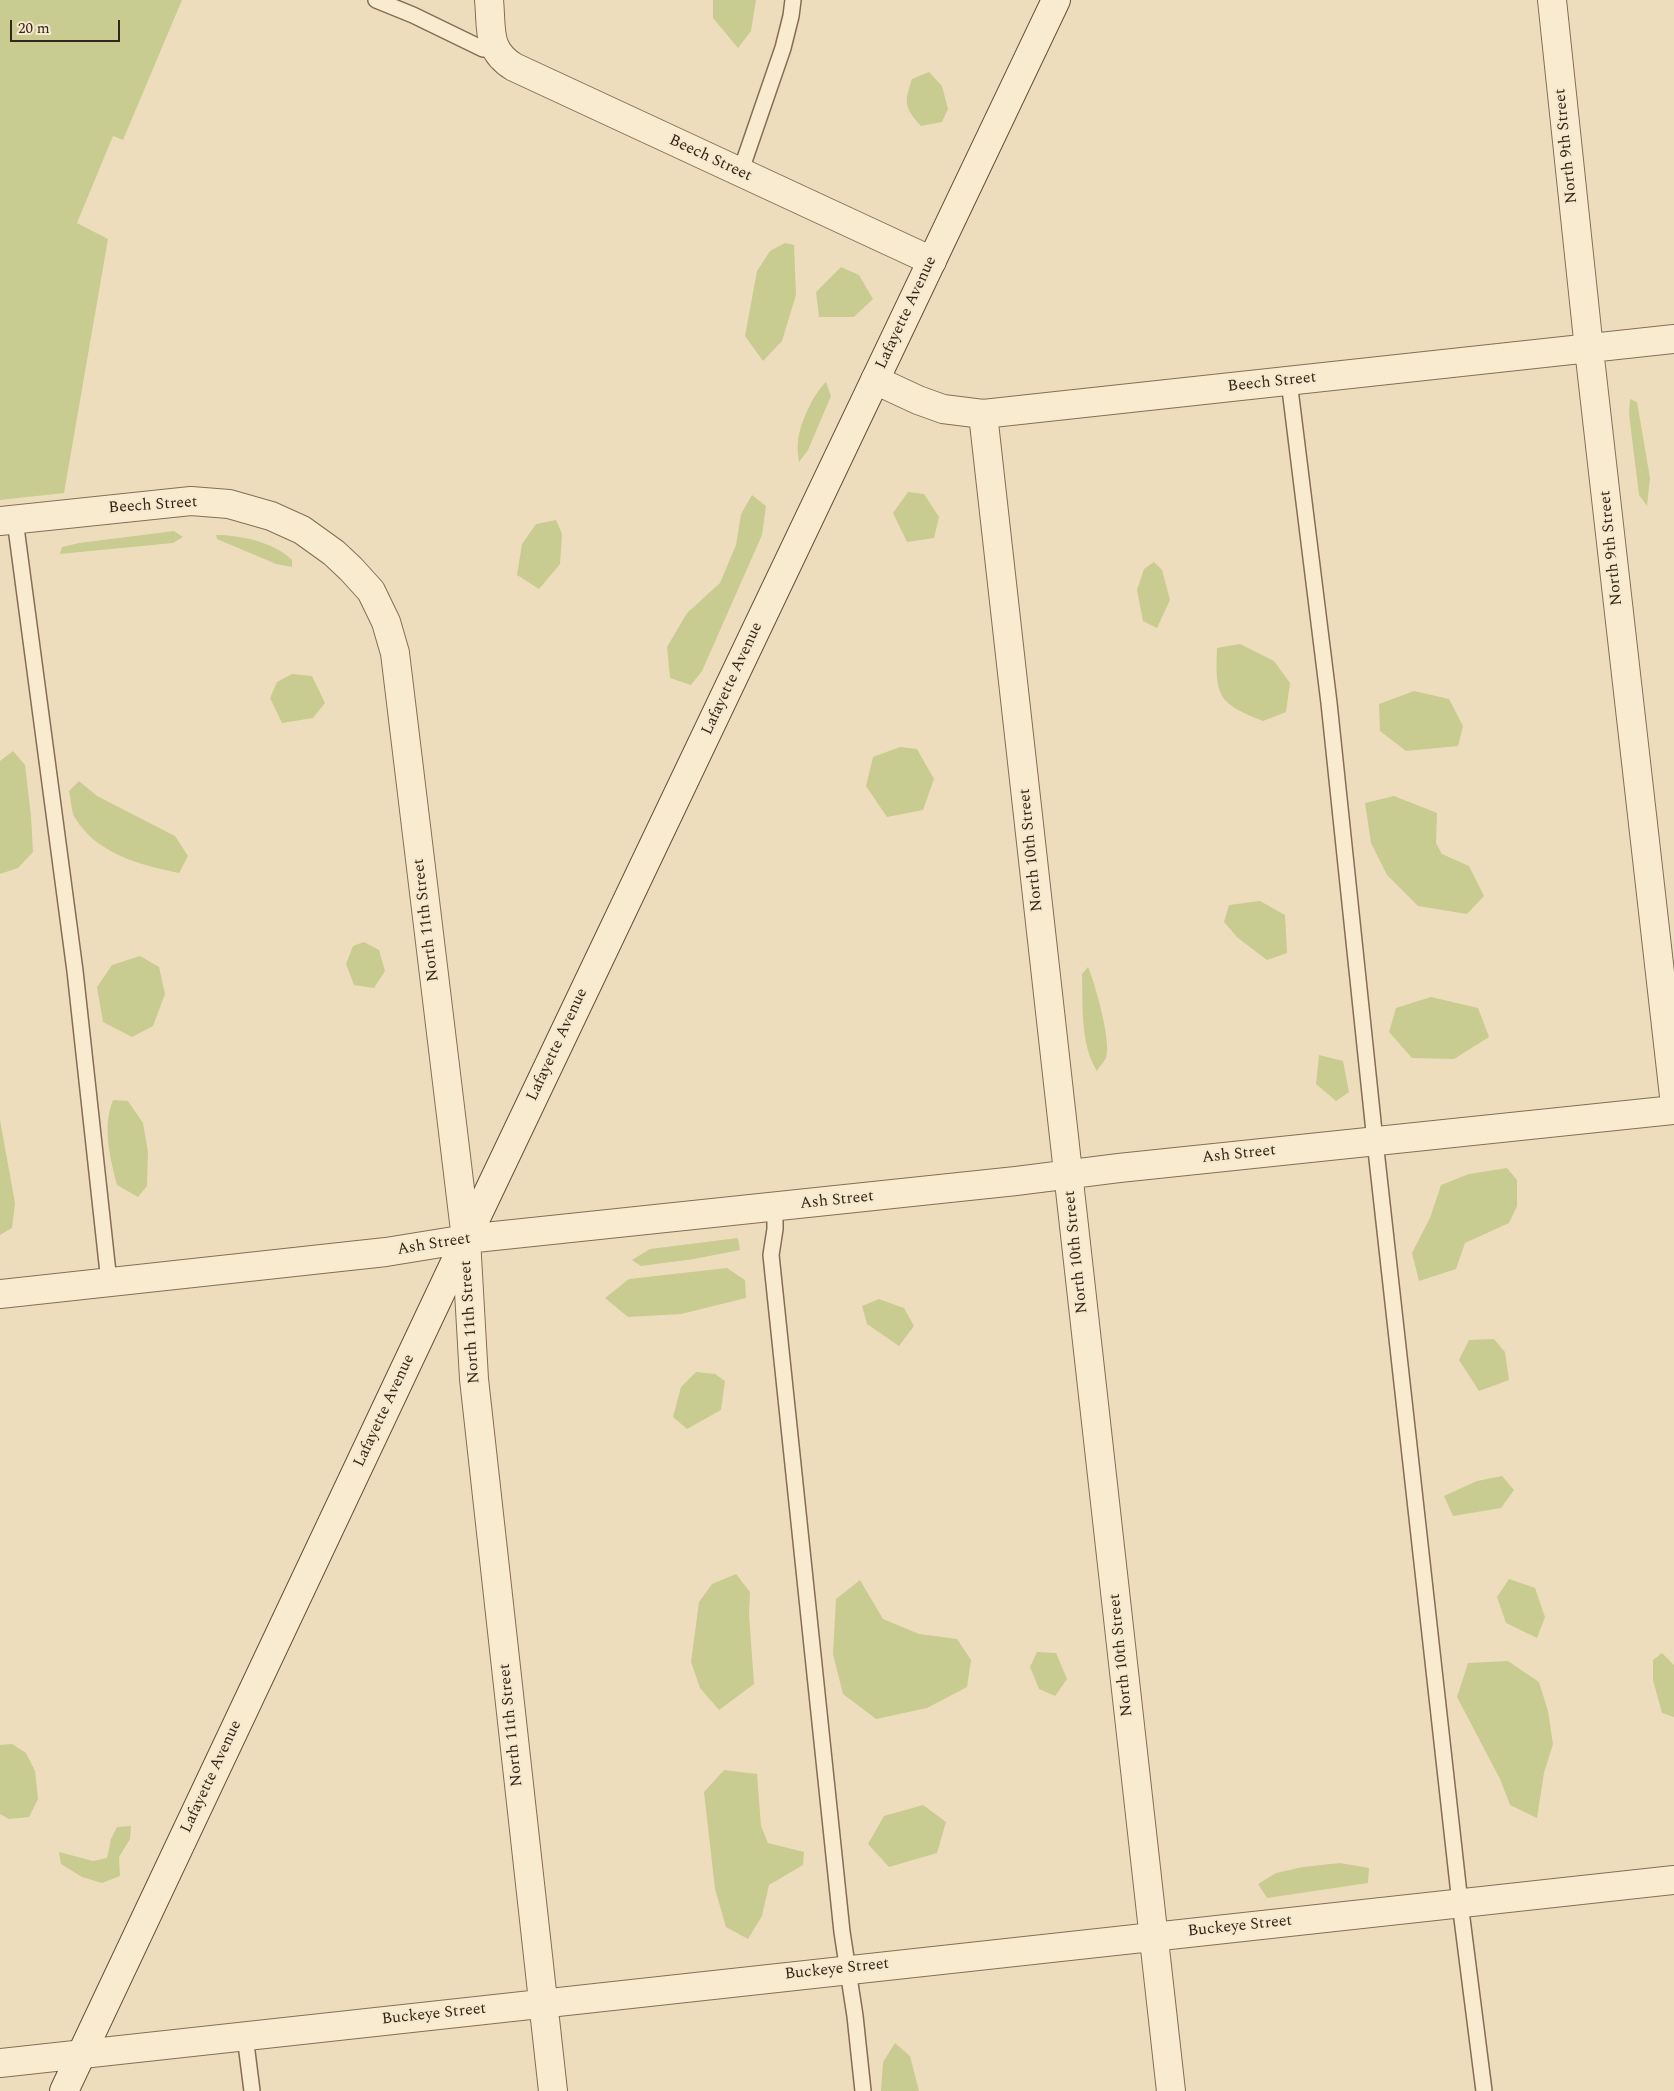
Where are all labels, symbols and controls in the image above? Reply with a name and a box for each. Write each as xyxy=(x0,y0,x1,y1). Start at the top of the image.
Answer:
scale bar xyxy=(12,10,122,42)
text: 20 m xyxy=(18,17,50,40)
street label: North 9th Street xyxy=(1551,87,1583,205)
street label: Beech Street xyxy=(666,131,754,187)
street label: Lafayette Avenue xyxy=(872,254,942,372)
street label: Beech Street xyxy=(1227,369,1317,397)
street label: North 9th Street xyxy=(1596,489,1628,607)
street label: Beech Street xyxy=(108,493,198,519)
street label: Lafayette Avenue xyxy=(698,620,768,738)
street label: North 10th Street xyxy=(1016,787,1048,913)
street label: North 11th Street xyxy=(410,857,444,983)
street label: Lafayette Avenue xyxy=(523,986,593,1104)
street label: Ash Street xyxy=(1201,1142,1277,1168)
street label: Ash Street xyxy=(799,1188,875,1214)
street label: North 10th Street xyxy=(1061,1189,1093,1315)
street label: Ash Street xyxy=(396,1230,472,1260)
street label: North 11th Street xyxy=(457,1260,485,1384)
street label: Lafayette Avenue xyxy=(350,1352,420,1470)
street label: North 10th Street xyxy=(1106,1592,1138,1718)
street label: North 11th Street xyxy=(496,1662,528,1788)
street label: Lafayette Avenue xyxy=(177,1718,247,1836)
street label: Buckeye Street xyxy=(1187,1912,1293,1942)
street label: Buckeye Street xyxy=(784,1955,890,1985)
street label: Buckeye Street xyxy=(381,2000,487,2030)

